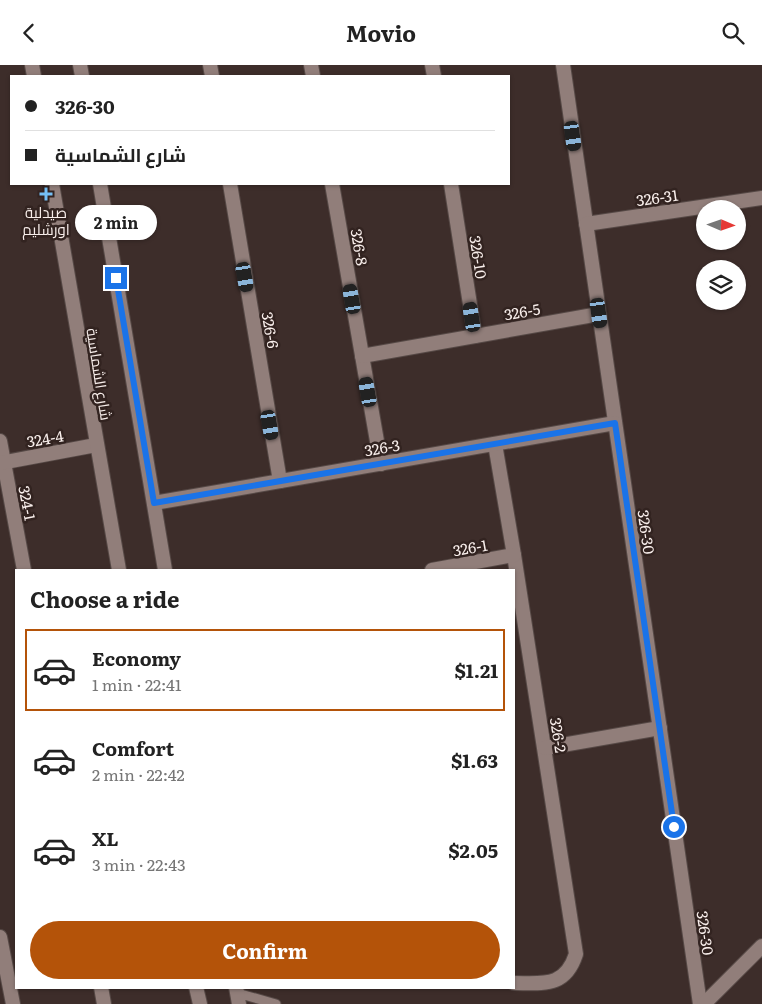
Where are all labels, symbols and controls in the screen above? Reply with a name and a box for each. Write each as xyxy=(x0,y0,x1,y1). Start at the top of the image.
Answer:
text: Movio xyxy=(346,16,416,49)
icon: back xyxy=(15,19,43,47)
icon: search xyxy=(719,19,747,47)
text: 326-30 xyxy=(55,92,115,120)
car xyxy=(563,120,582,152)
text: شارع الشماسية xyxy=(55,140,186,168)
street label: 326-31 xyxy=(635,183,679,211)
marker: صيدلية اورشليم xyxy=(40,188,52,200)
place label: صيدلية اورشليم xyxy=(22,200,70,240)
north arrow xyxy=(696,200,746,250)
map controls xyxy=(696,200,746,310)
callout: 2 min xyxy=(75,205,157,241)
text: 2 min xyxy=(94,210,138,234)
street label: 326-8 xyxy=(345,227,375,267)
street label: 326-10 xyxy=(464,234,494,281)
button: layers xyxy=(696,260,746,310)
car xyxy=(235,261,254,293)
route end xyxy=(105,267,127,289)
car xyxy=(342,283,361,315)
street label: 326-5 xyxy=(502,296,542,325)
car xyxy=(589,297,608,329)
car xyxy=(462,301,481,333)
street label: 326-6 xyxy=(256,310,286,350)
street label: شارع الشماسية xyxy=(80,326,119,422)
car xyxy=(358,376,377,408)
car xyxy=(260,409,279,441)
street label: 324-4 xyxy=(25,423,65,453)
street label: 326-3 xyxy=(362,433,402,461)
street label: 324-1 xyxy=(13,484,43,522)
street label: 326-30 xyxy=(633,508,662,556)
street label: 326-1 xyxy=(451,533,489,561)
text: Choose a ride xyxy=(30,582,179,615)
text: Economy xyxy=(92,644,181,672)
icon: car xyxy=(32,648,77,693)
text: $1.21 xyxy=(455,656,498,684)
text: 1 min · 22:41 xyxy=(92,672,181,696)
street label: 326-2 xyxy=(545,716,573,755)
text: Comfort xyxy=(92,734,174,762)
icon: car xyxy=(32,738,77,783)
text: $1.63 xyxy=(451,746,498,774)
text: 2 min · 22:42 xyxy=(92,762,185,786)
route start xyxy=(663,816,685,838)
text: XL xyxy=(92,824,119,852)
icon: car xyxy=(32,828,77,873)
text: $2.05 xyxy=(448,836,498,864)
text: 3 min · 22:43 xyxy=(92,852,186,876)
street label: 326-30 xyxy=(692,909,721,957)
button: Confirm xyxy=(30,921,500,979)

